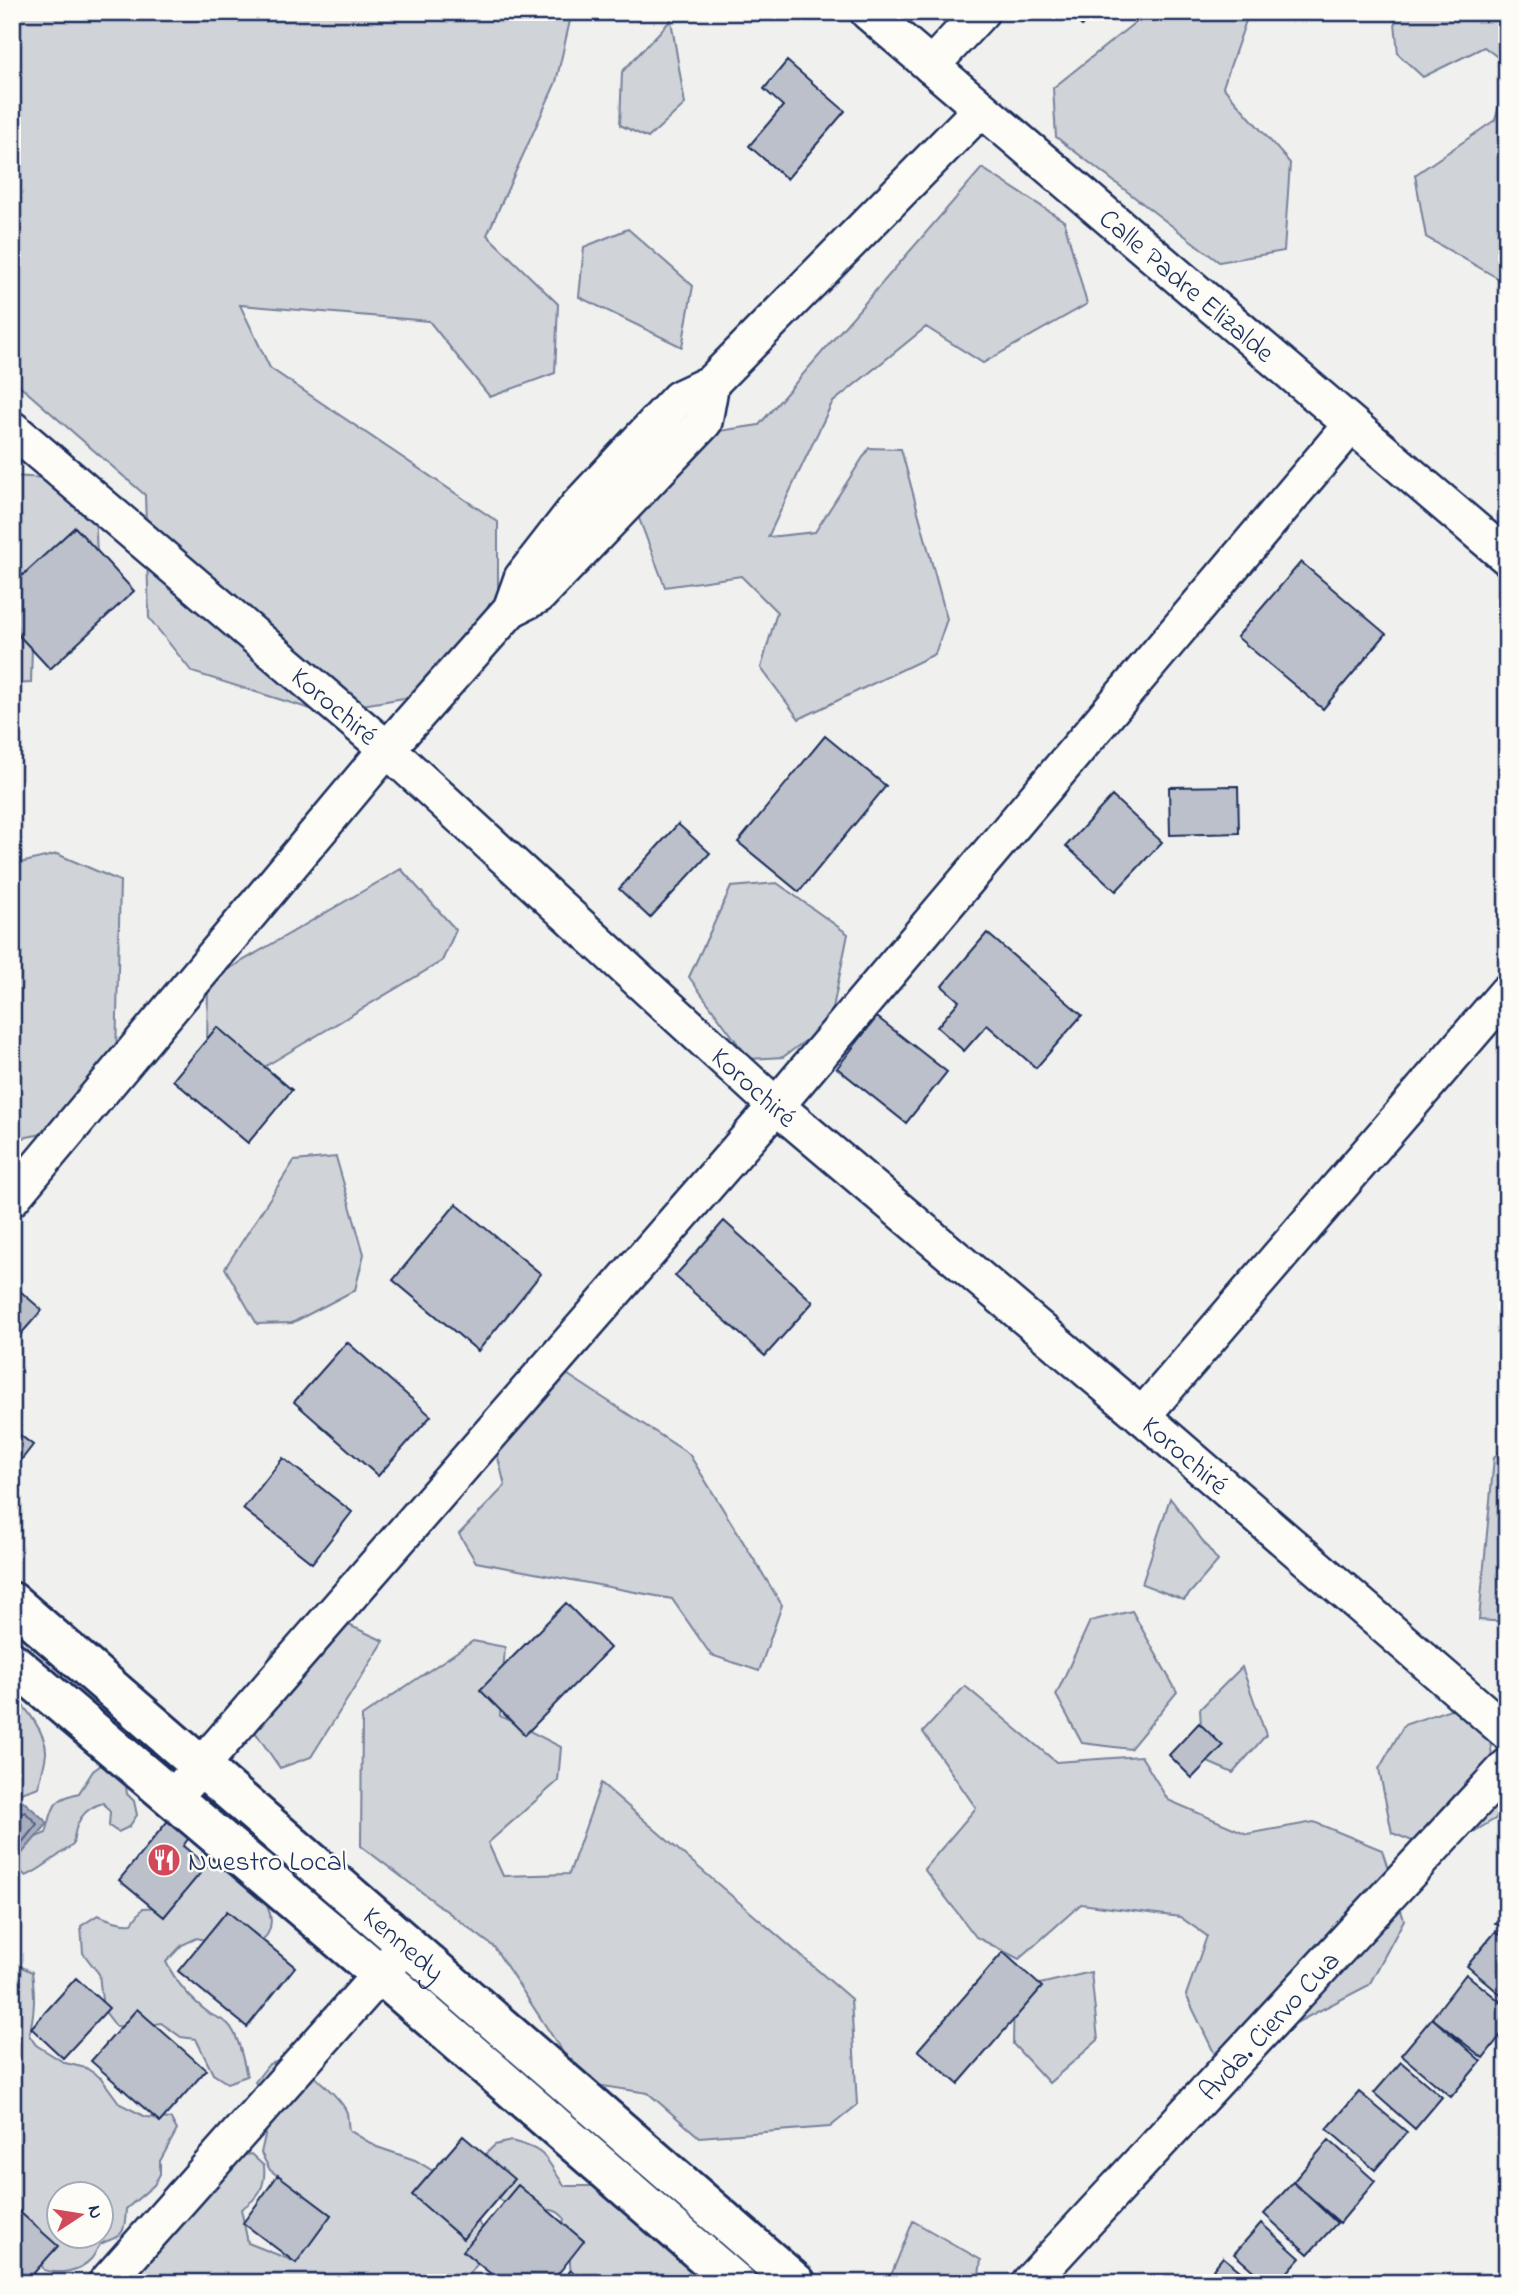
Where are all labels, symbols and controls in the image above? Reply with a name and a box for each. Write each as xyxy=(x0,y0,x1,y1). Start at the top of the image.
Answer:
street label: Calle Padre Elizalde xyxy=(1088,200,1283,374)
street label: Korochiré xyxy=(280,658,386,757)
street label: Korochiré xyxy=(700,1039,805,1139)
street label: Korochiré xyxy=(1131,1408,1237,1507)
restaurant icon: Nuestro Local xyxy=(145,1841,183,1879)
place label: Nuestro Local xyxy=(188,1843,346,1884)
street label: Kennedy xyxy=(352,1898,453,1993)
street label: Avda. Ciervo Cua xyxy=(1190,1943,1351,2112)
north arrow xyxy=(46,2180,116,2250)
text: N xyxy=(80,2203,109,2221)

